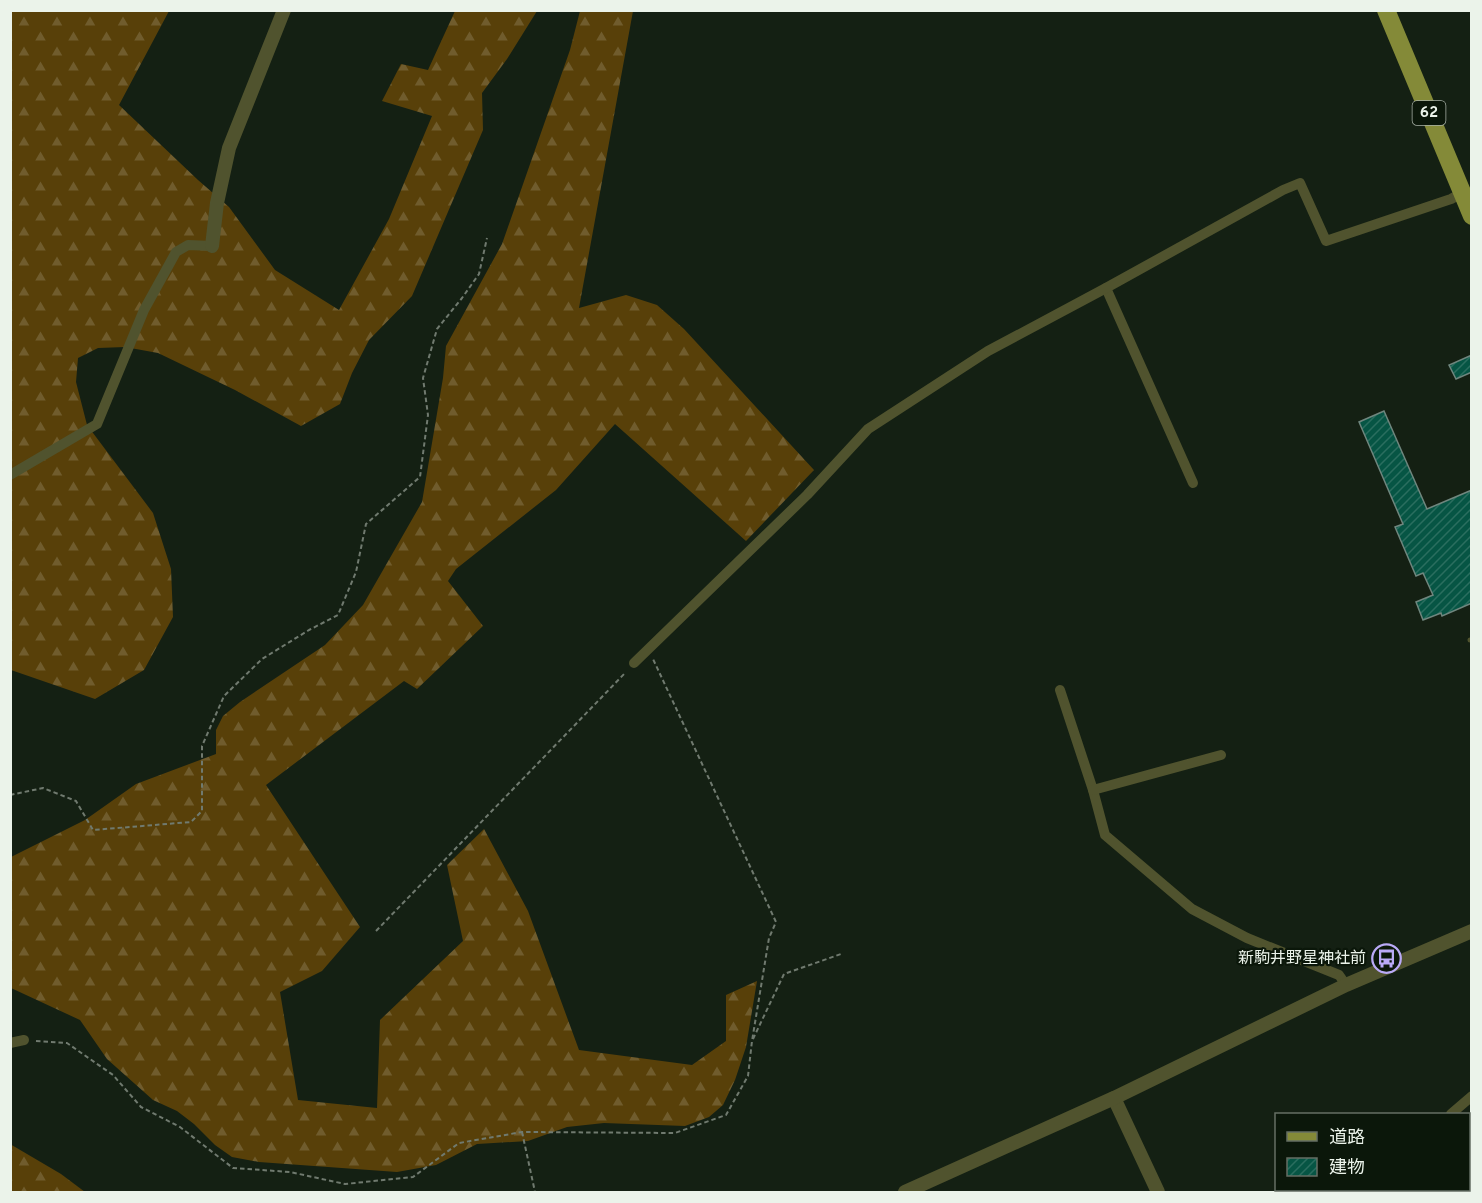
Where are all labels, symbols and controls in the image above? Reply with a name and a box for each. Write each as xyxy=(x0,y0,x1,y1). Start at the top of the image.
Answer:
road number: 62 xyxy=(1412,101,1446,125)
bus stop icon: 新駒井野星神社前 xyxy=(1371,943,1403,975)
place label: 新駒井野星神社前 xyxy=(1238,949,1366,969)
legend xyxy=(1275,1113,1470,1191)
text: 道路 xyxy=(1329,1127,1365,1150)
text: 建物 xyxy=(1329,1157,1365,1180)

